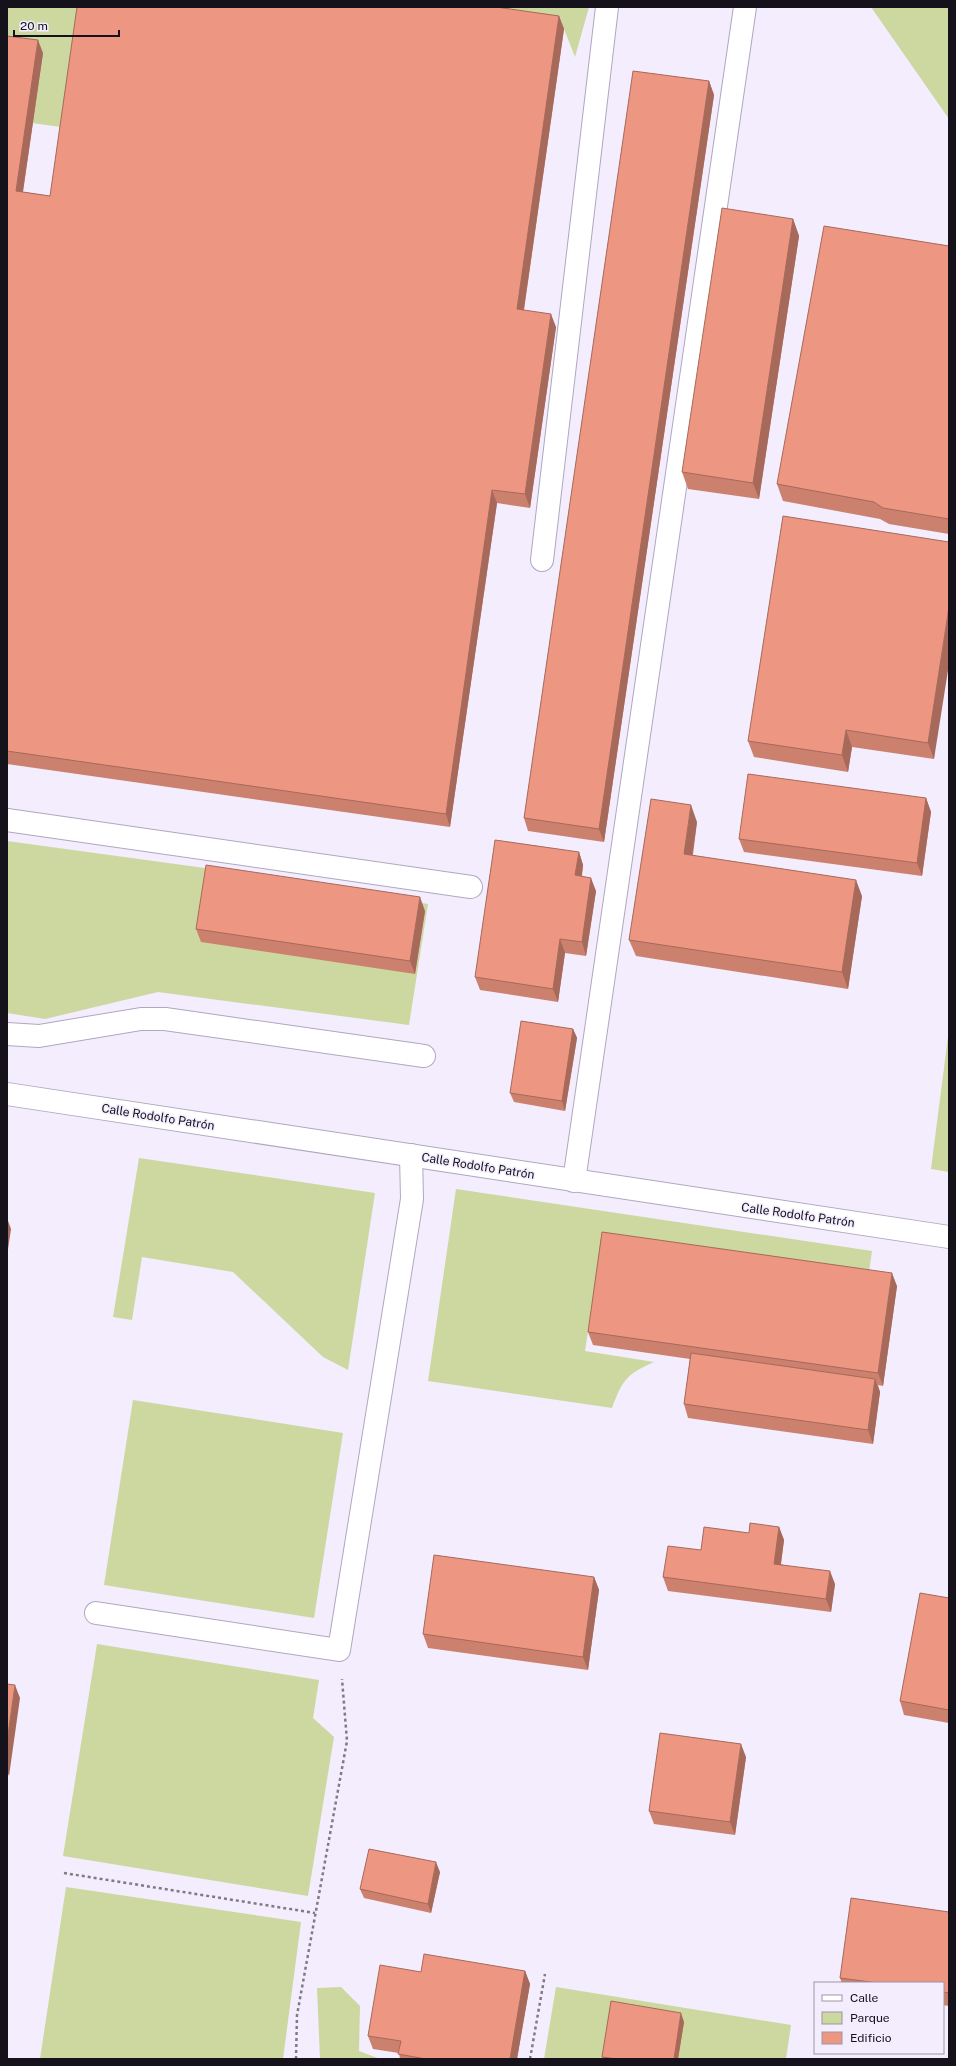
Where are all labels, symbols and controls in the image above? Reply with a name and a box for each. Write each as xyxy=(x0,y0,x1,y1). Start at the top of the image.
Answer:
scale bar xyxy=(14,12,119,38)
text: 20 m xyxy=(20,19,48,33)
street label: Calle Rodolfo Patrón xyxy=(100,1101,216,1133)
street label: Calle Rodolfo Patrón xyxy=(420,1150,536,1182)
street label: Calle Rodolfo Patrón xyxy=(740,1200,856,1230)
legend xyxy=(814,1982,944,2054)
text: Calle xyxy=(850,1991,879,2005)
text: Parque xyxy=(850,2011,890,2025)
text: Edificio xyxy=(850,2031,892,2045)

